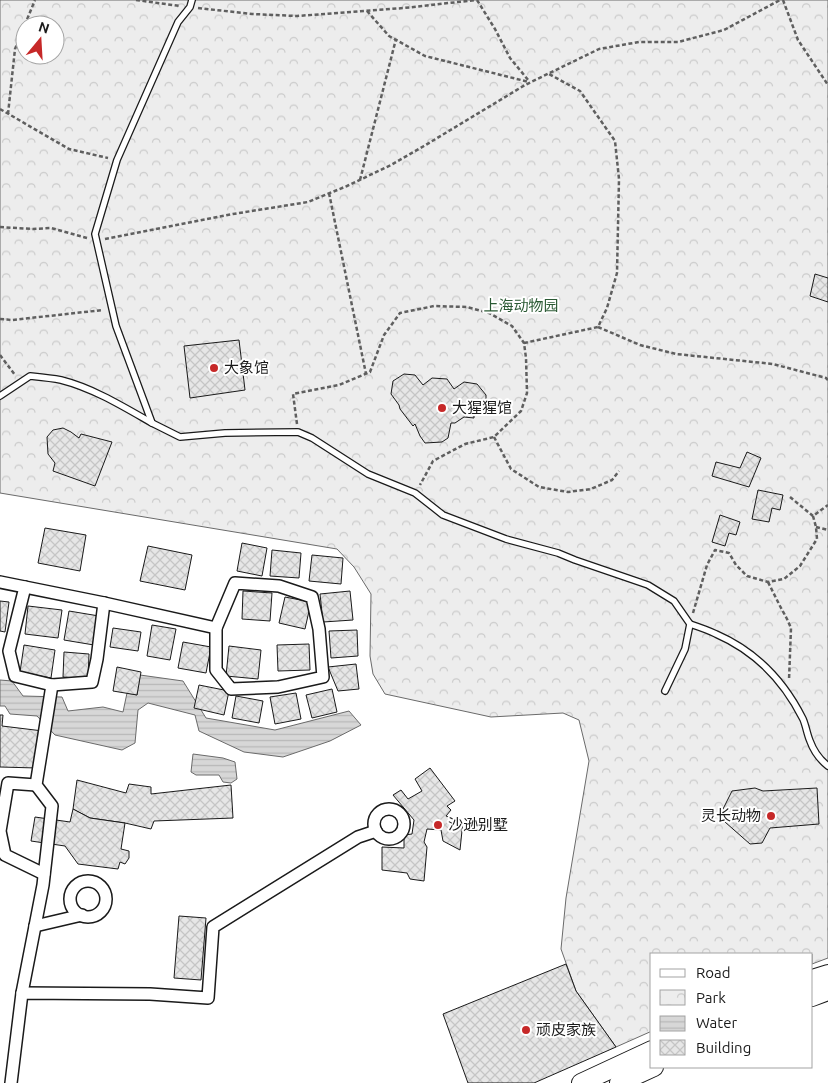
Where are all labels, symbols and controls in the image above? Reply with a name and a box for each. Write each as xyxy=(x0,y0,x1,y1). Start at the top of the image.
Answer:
north arrow xyxy=(15,15,65,65)
text: N xyxy=(37,18,51,37)
park label: 上海动物园 xyxy=(483,297,559,314)
place label: 大象馆 xyxy=(224,359,269,376)
marker: 大象馆 xyxy=(208,362,220,374)
place label: 大猩猩馆 xyxy=(452,399,512,416)
marker: 大猩猩馆 xyxy=(436,402,448,414)
place label: 灵长动物 xyxy=(701,807,761,824)
marker: 灵长动物 xyxy=(765,810,777,822)
place label: 沙逊别墅 xyxy=(448,816,508,833)
marker: 沙逊别墅 xyxy=(432,819,444,831)
legend xyxy=(650,953,813,1068)
text: Road xyxy=(696,964,731,981)
text: Park xyxy=(696,989,726,1006)
text: Water xyxy=(696,1014,737,1031)
place label: 顽皮家族 xyxy=(536,1021,596,1038)
marker: 顽皮家族 xyxy=(520,1024,532,1036)
text: Building xyxy=(696,1039,751,1056)

